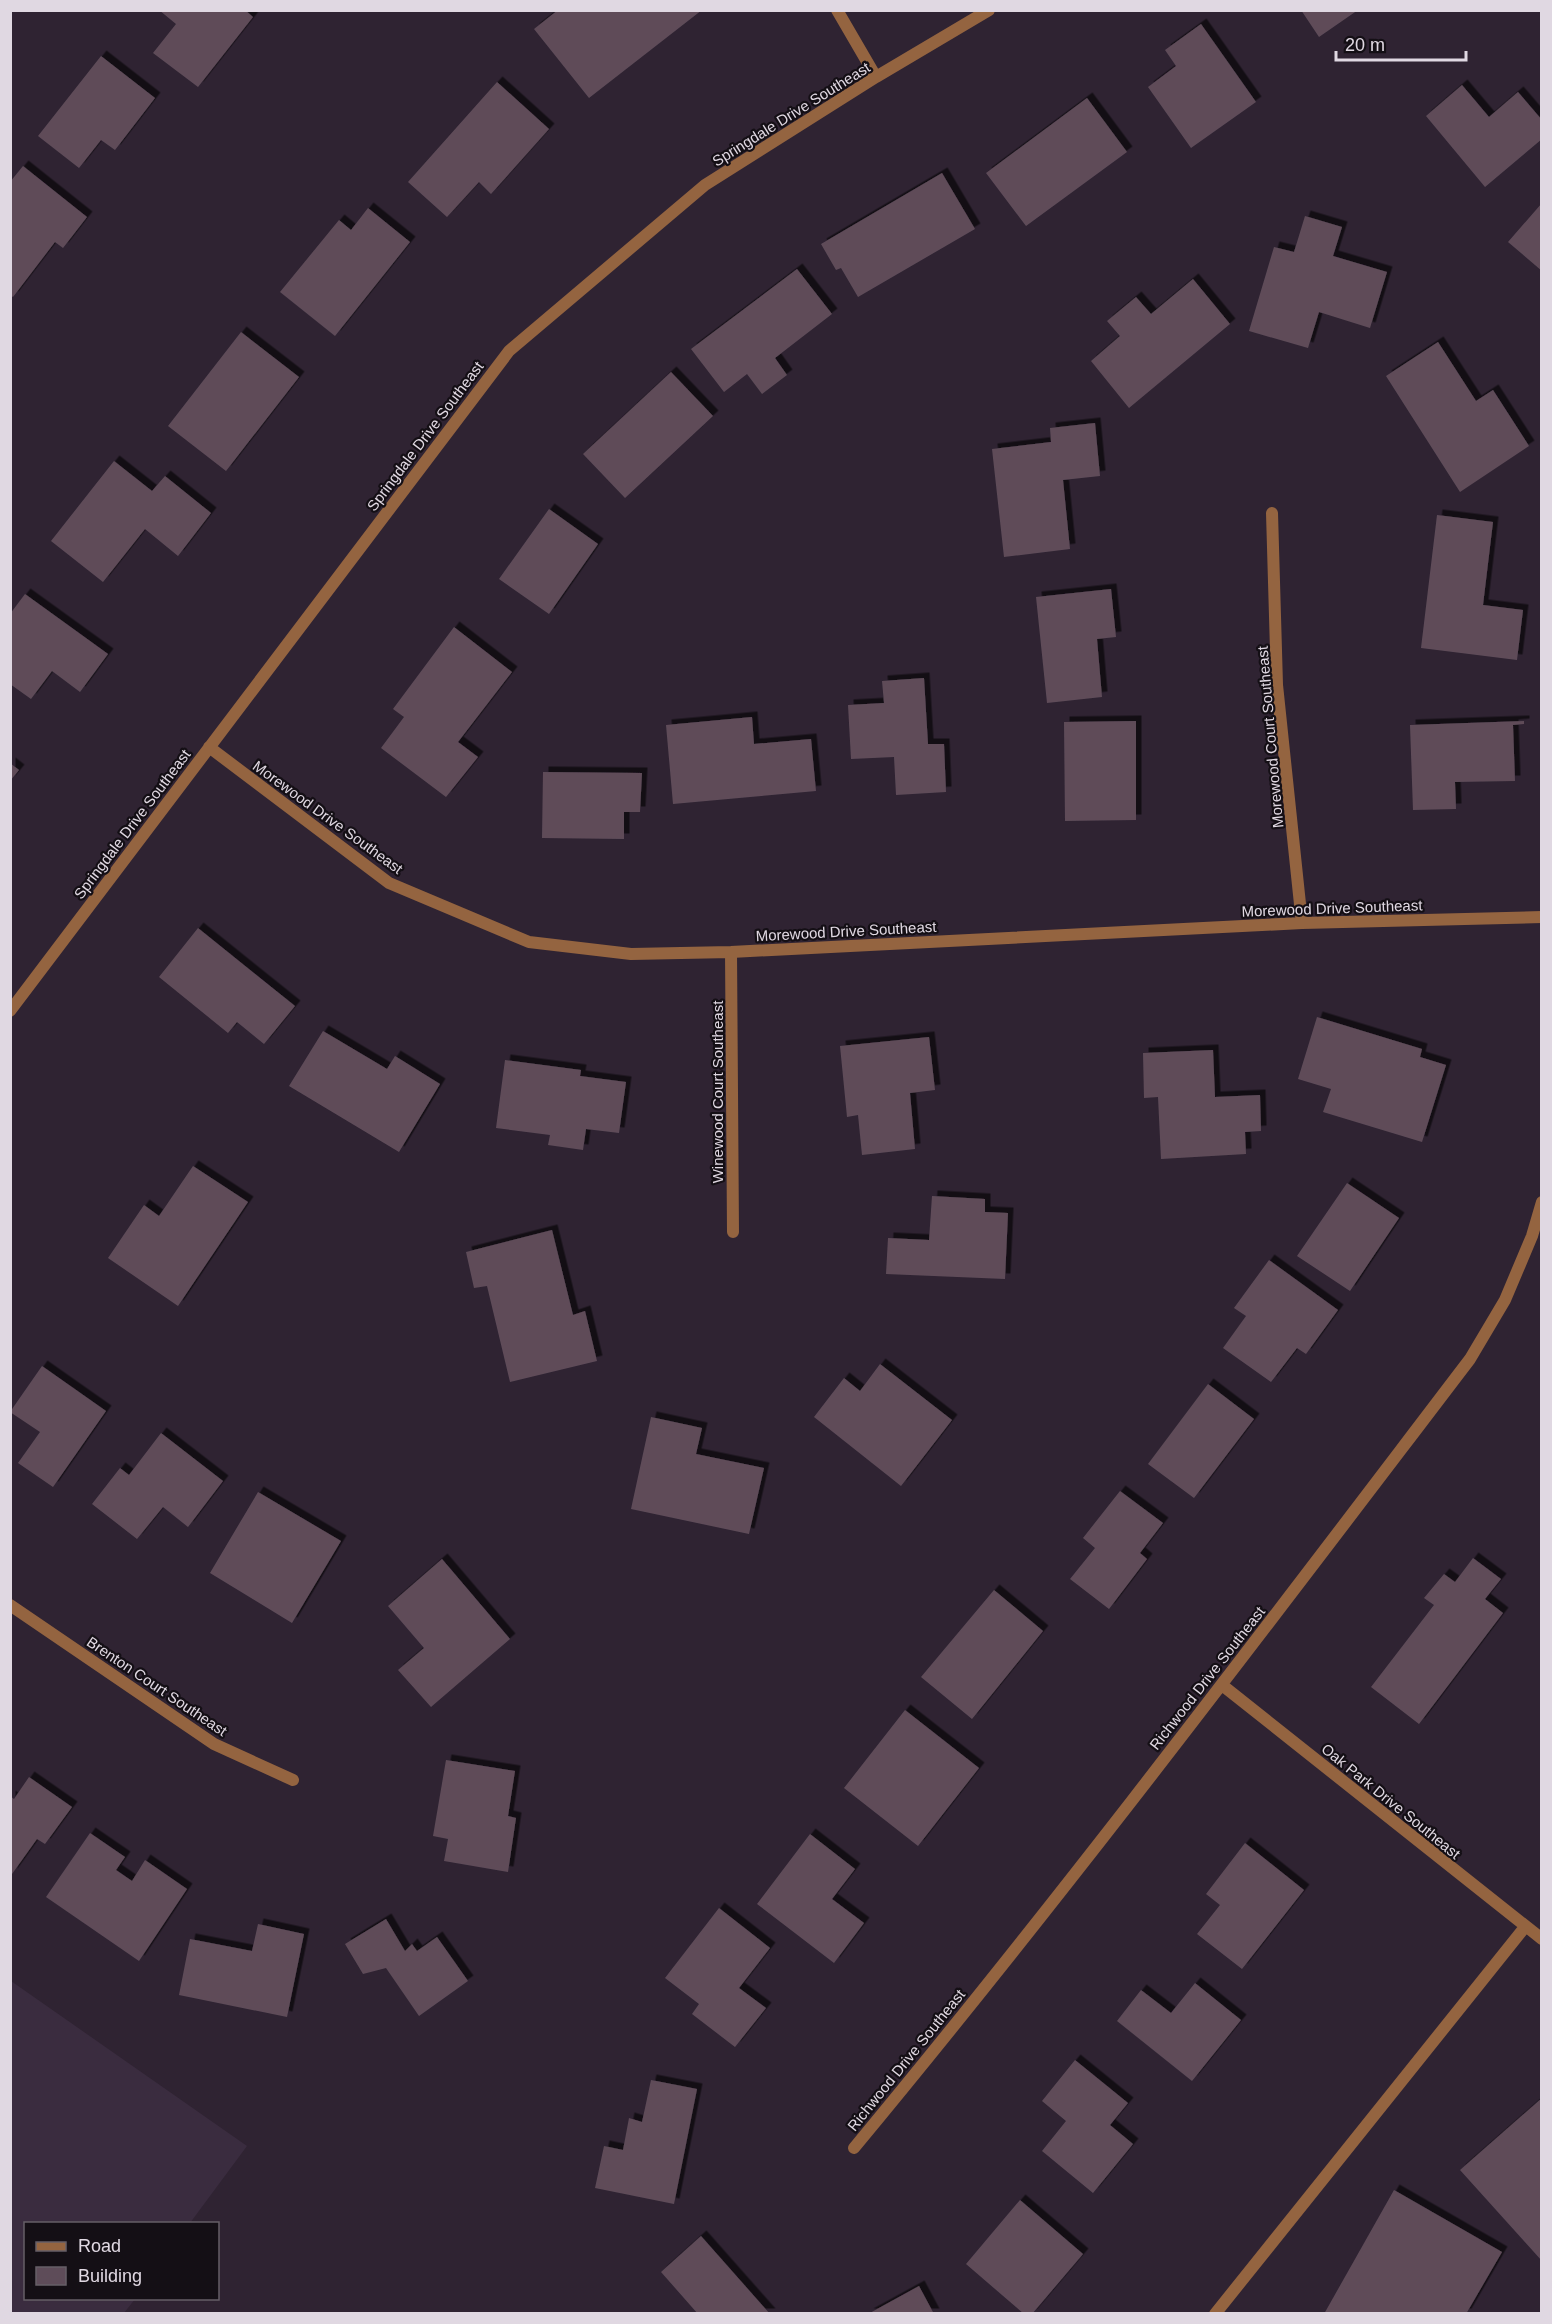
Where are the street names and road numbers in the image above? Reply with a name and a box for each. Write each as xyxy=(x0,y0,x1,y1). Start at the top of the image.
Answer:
street label: Springdale Drive Southeast xyxy=(709,58,874,170)
street label: Springdale Drive Southeast xyxy=(363,357,487,514)
street label: Morewood Court Southeast xyxy=(1254,644,1286,829)
street label: Springdale Drive Southeast xyxy=(70,745,194,902)
street label: Morewood Drive Southeast xyxy=(250,757,407,878)
street label: Morewood Drive Southeast xyxy=(1241,896,1424,920)
street label: Morewood Drive Southeast xyxy=(755,918,938,944)
street label: Winewood Court Southeast xyxy=(709,1000,726,1183)
street label: Richwood Drive Southeast xyxy=(1146,1602,1269,1753)
street label: Brenton Court Southeast xyxy=(84,1633,231,1740)
street label: Oak Park Drive Southeast xyxy=(1318,1740,1464,1863)
street label: Richwood Drive Southeast xyxy=(844,1985,969,2134)

